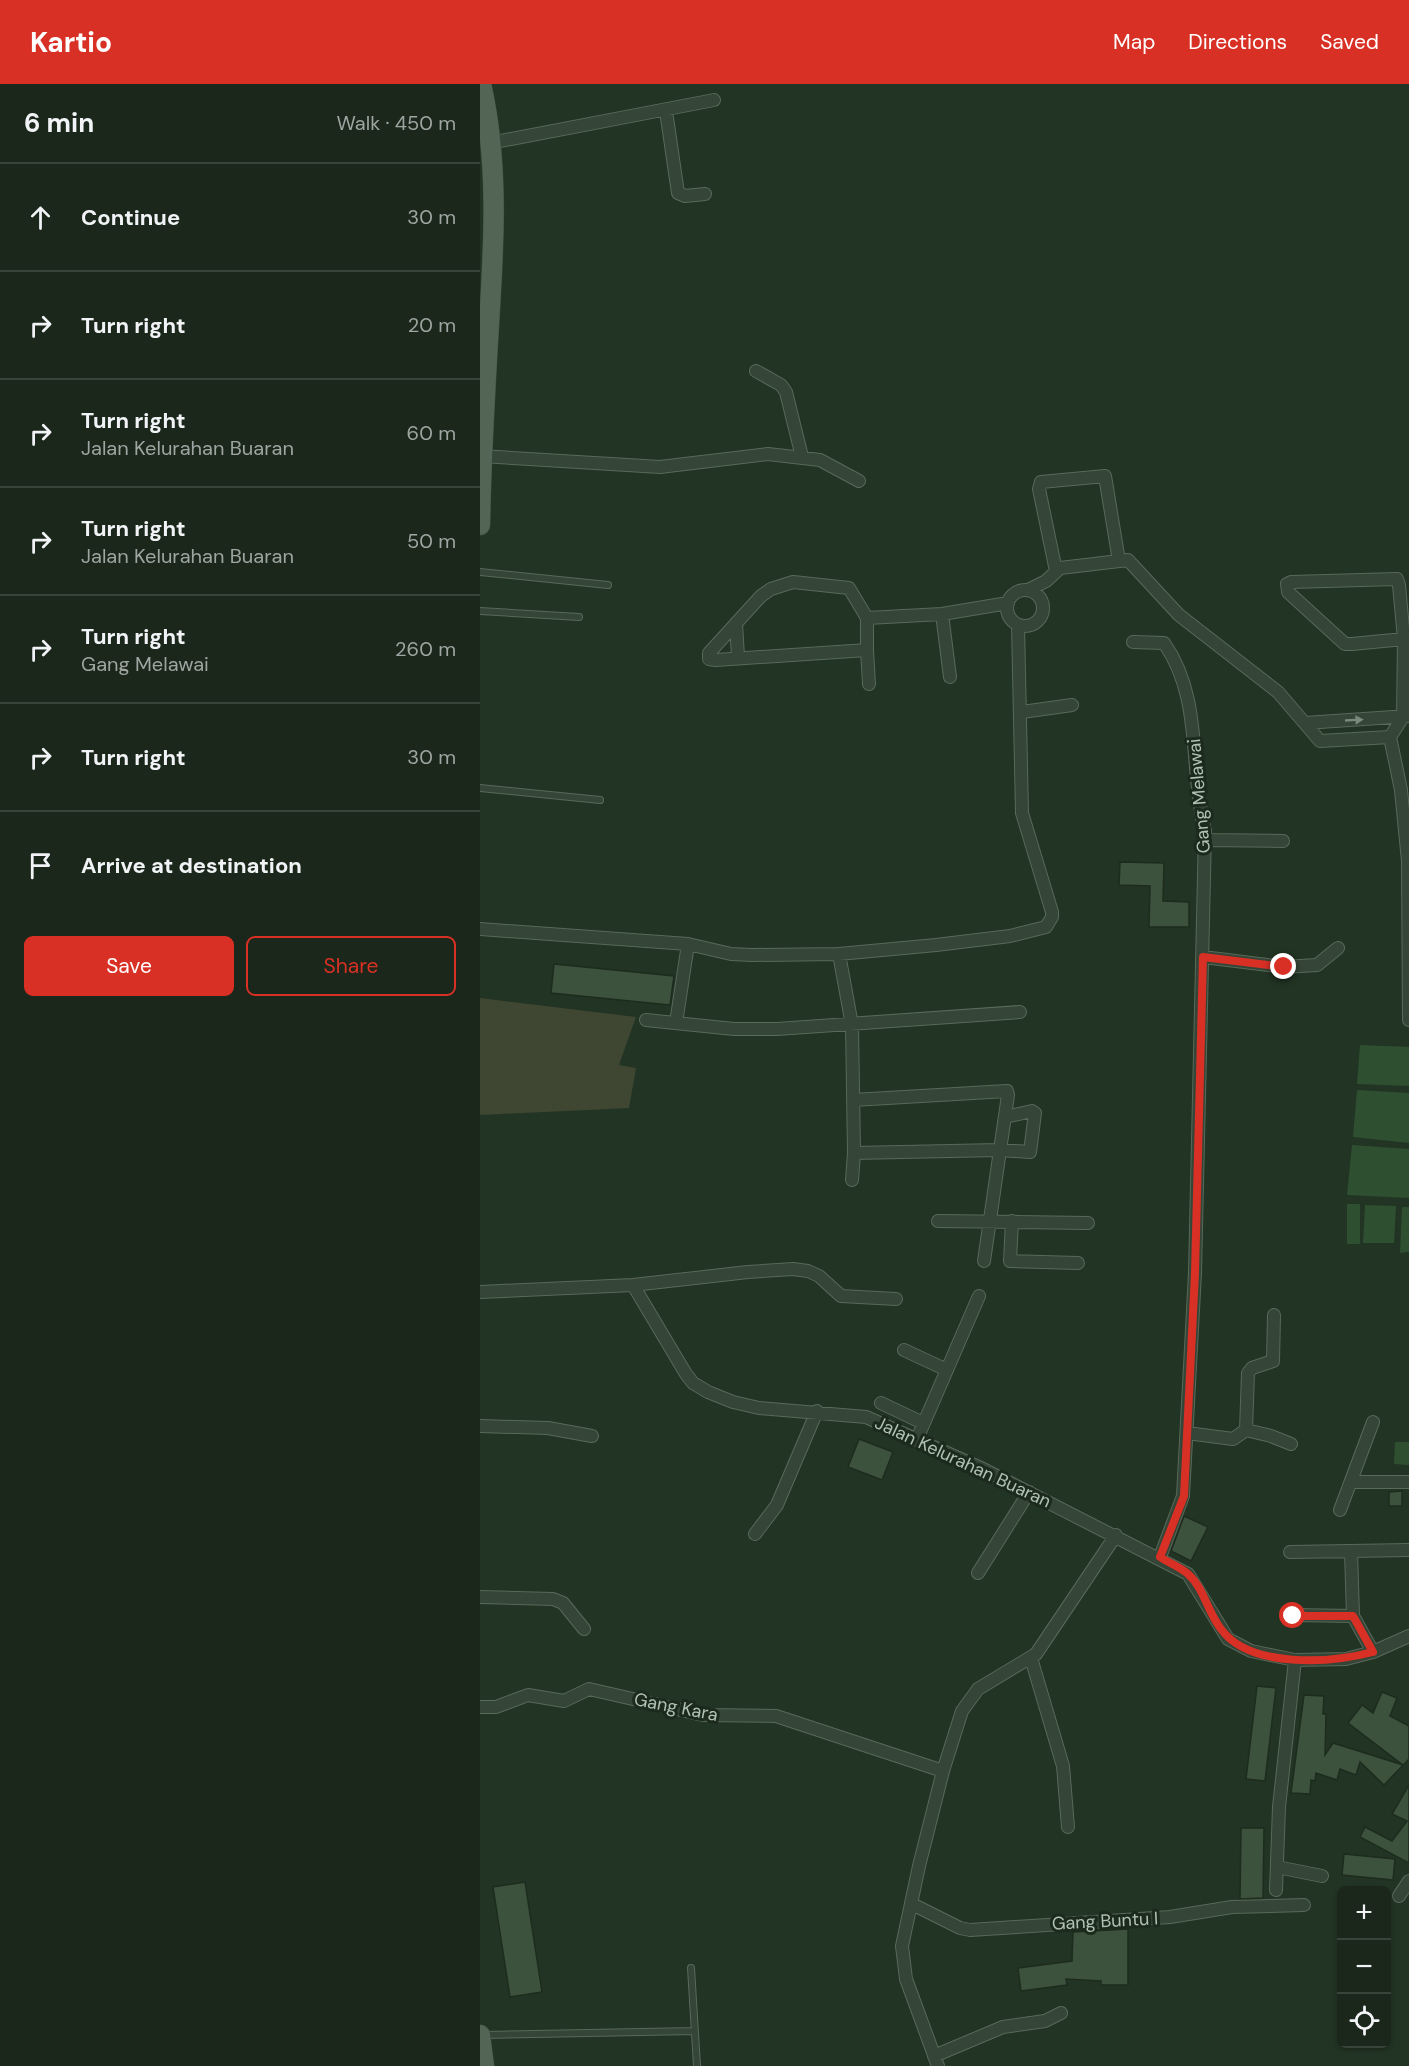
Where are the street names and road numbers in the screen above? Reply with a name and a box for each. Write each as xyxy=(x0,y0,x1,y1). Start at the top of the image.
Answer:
street label: Gang Melawai xyxy=(1182,738,1216,854)
street label: Jalan Kelurahan Buaran xyxy=(871,1411,1055,1513)
street label: Gang Kara xyxy=(632,1687,720,1727)
street label: Gang Buntu I xyxy=(1051,1906,1159,1936)

